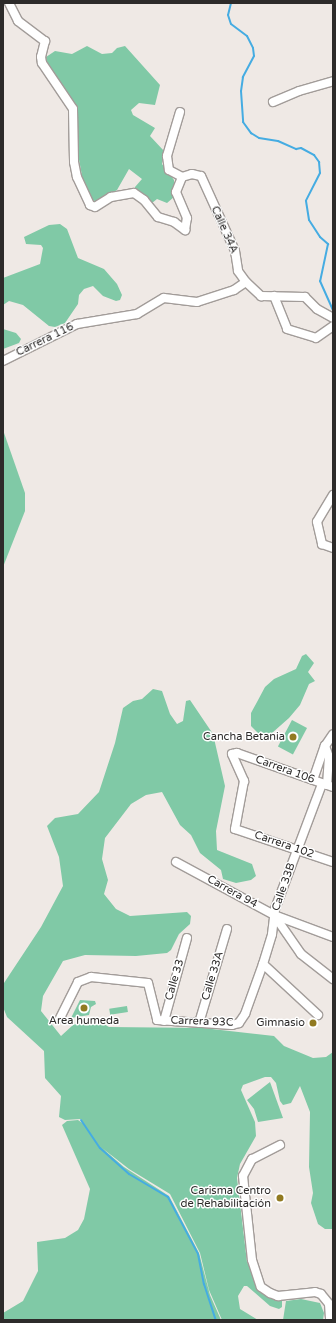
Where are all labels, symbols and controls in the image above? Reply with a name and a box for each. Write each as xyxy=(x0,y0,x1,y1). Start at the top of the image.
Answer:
street label: Calle 34A xyxy=(208,204,240,256)
street label: Carrera 116 xyxy=(14,320,76,360)
place label: Cancha Betania xyxy=(203,730,285,744)
marker: Cancha Betania xyxy=(288,732,298,742)
street label: Carrera 106 xyxy=(253,753,317,787)
street label: Carrera 102 xyxy=(252,829,316,861)
street label: Calle 33B xyxy=(270,861,298,913)
street label: Carrera 94 xyxy=(205,873,259,911)
street label: Calle 33A xyxy=(199,950,227,1002)
street label: Calle 33 xyxy=(163,958,187,1002)
marker: Area humeda xyxy=(79,1003,89,1013)
place label: Area humeda xyxy=(49,1014,119,1028)
street label: Carrera 93C xyxy=(170,1014,234,1030)
place label: Gimnasio xyxy=(256,1016,305,1030)
marker: Gimnasio xyxy=(308,1018,318,1028)
place label: Carisma Centro de Rehabilitación xyxy=(181,1185,271,1211)
marker: Carisma Centro de Rehabilitación xyxy=(274,1192,286,1204)

